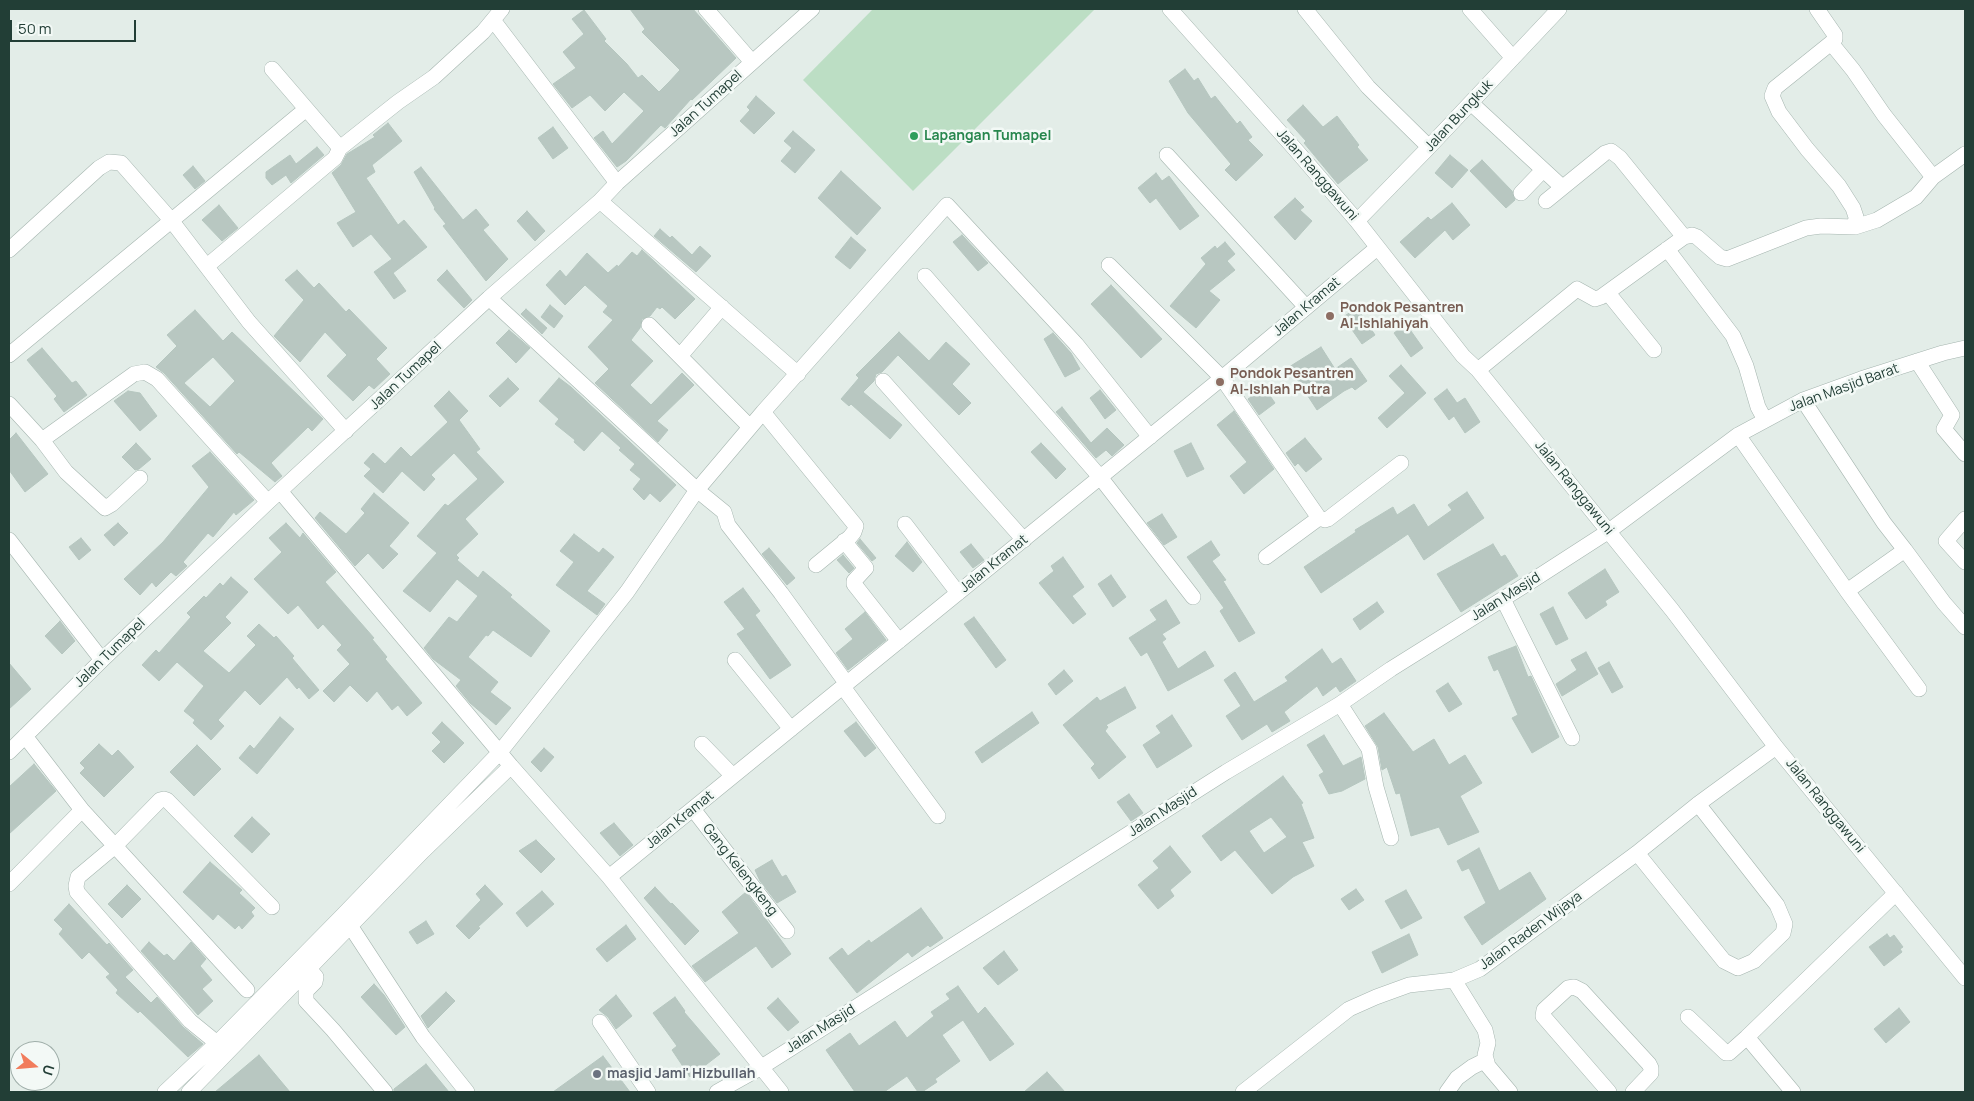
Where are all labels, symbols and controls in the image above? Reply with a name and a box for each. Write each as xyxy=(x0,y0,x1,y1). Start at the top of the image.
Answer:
scale bar xyxy=(12,10,139,42)
text: 50 m xyxy=(18,18,52,39)
street label: Jalan Tumapel xyxy=(666,67,746,141)
street label: Jalan Bungkuk xyxy=(1421,77,1497,155)
street label: Jalan Ranggawuni xyxy=(1273,126,1361,224)
place label: Lapangan Tumapel xyxy=(924,128,1051,144)
marker: Lapangan Tumapel xyxy=(908,130,920,142)
street label: Jalan Kramat xyxy=(1270,274,1344,340)
place label: Pondok Pesantren Al-Ishlahiyah xyxy=(1340,300,1464,332)
marker: Pondok Pesantren Al-Ishlahiyah xyxy=(1324,310,1336,322)
street label: Jalan Tumapel xyxy=(367,339,445,413)
street label: Jalan Masjid Barat xyxy=(1787,360,1901,416)
place label: Pondok Pesantren Al-Ishlah Putra xyxy=(1230,366,1354,398)
marker: Pondok Pesantren Al-Ishlah Putra xyxy=(1214,376,1226,388)
street label: Jalan Ranggawuni xyxy=(1531,438,1617,538)
street label: Jalan Kramat xyxy=(957,532,1031,596)
street label: Jalan Masjid xyxy=(1468,569,1544,625)
street label: Jalan Tumapel xyxy=(71,615,149,691)
street label: Jalan Ranggawuni xyxy=(1782,756,1868,856)
street label: Jalan Masjid xyxy=(1126,784,1200,840)
street label: Jalan Kramat xyxy=(643,788,717,852)
street label: Gang Kelengkeng xyxy=(699,821,781,919)
street label: Jalan Raden Wijaya xyxy=(1477,888,1585,974)
street label: Jalan Masjid xyxy=(783,1001,859,1057)
north arrow xyxy=(10,1041,60,1091)
text: U xyxy=(38,1063,59,1078)
place label: masjid Jami' Hizbullah xyxy=(607,1066,755,1082)
marker: masjid Jami' Hizbullah xyxy=(591,1068,603,1080)

